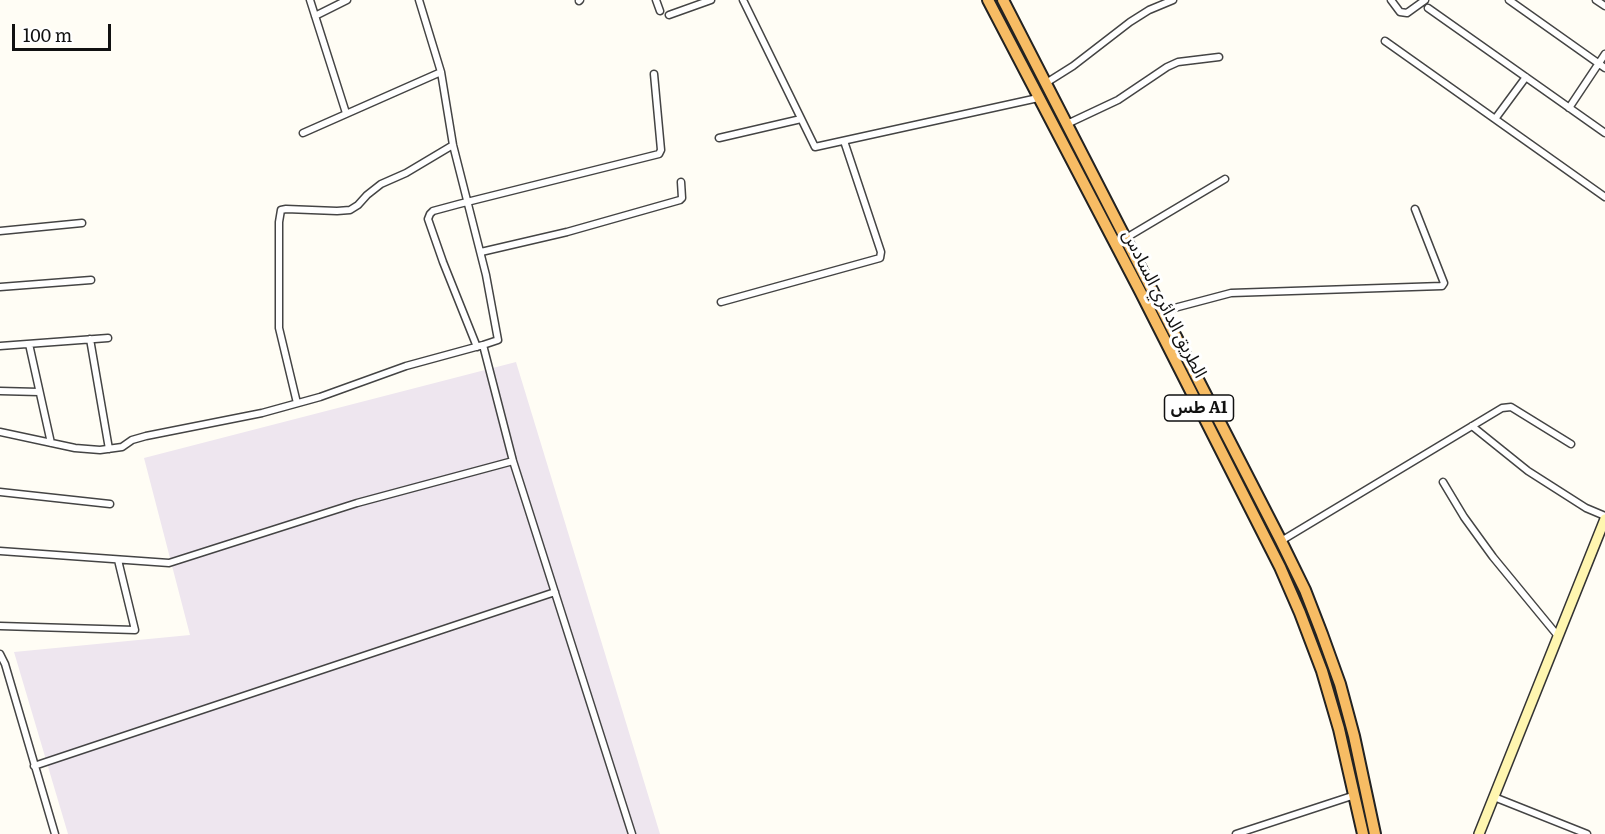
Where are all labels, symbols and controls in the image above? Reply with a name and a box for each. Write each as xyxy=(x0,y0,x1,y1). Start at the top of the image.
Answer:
scale bar xyxy=(15,12,114,50)
text: 100 m xyxy=(23,21,72,48)
street label: الطريق الدائري السادس xyxy=(1117,226,1211,382)
road number: طس A1 xyxy=(1164,395,1234,421)

